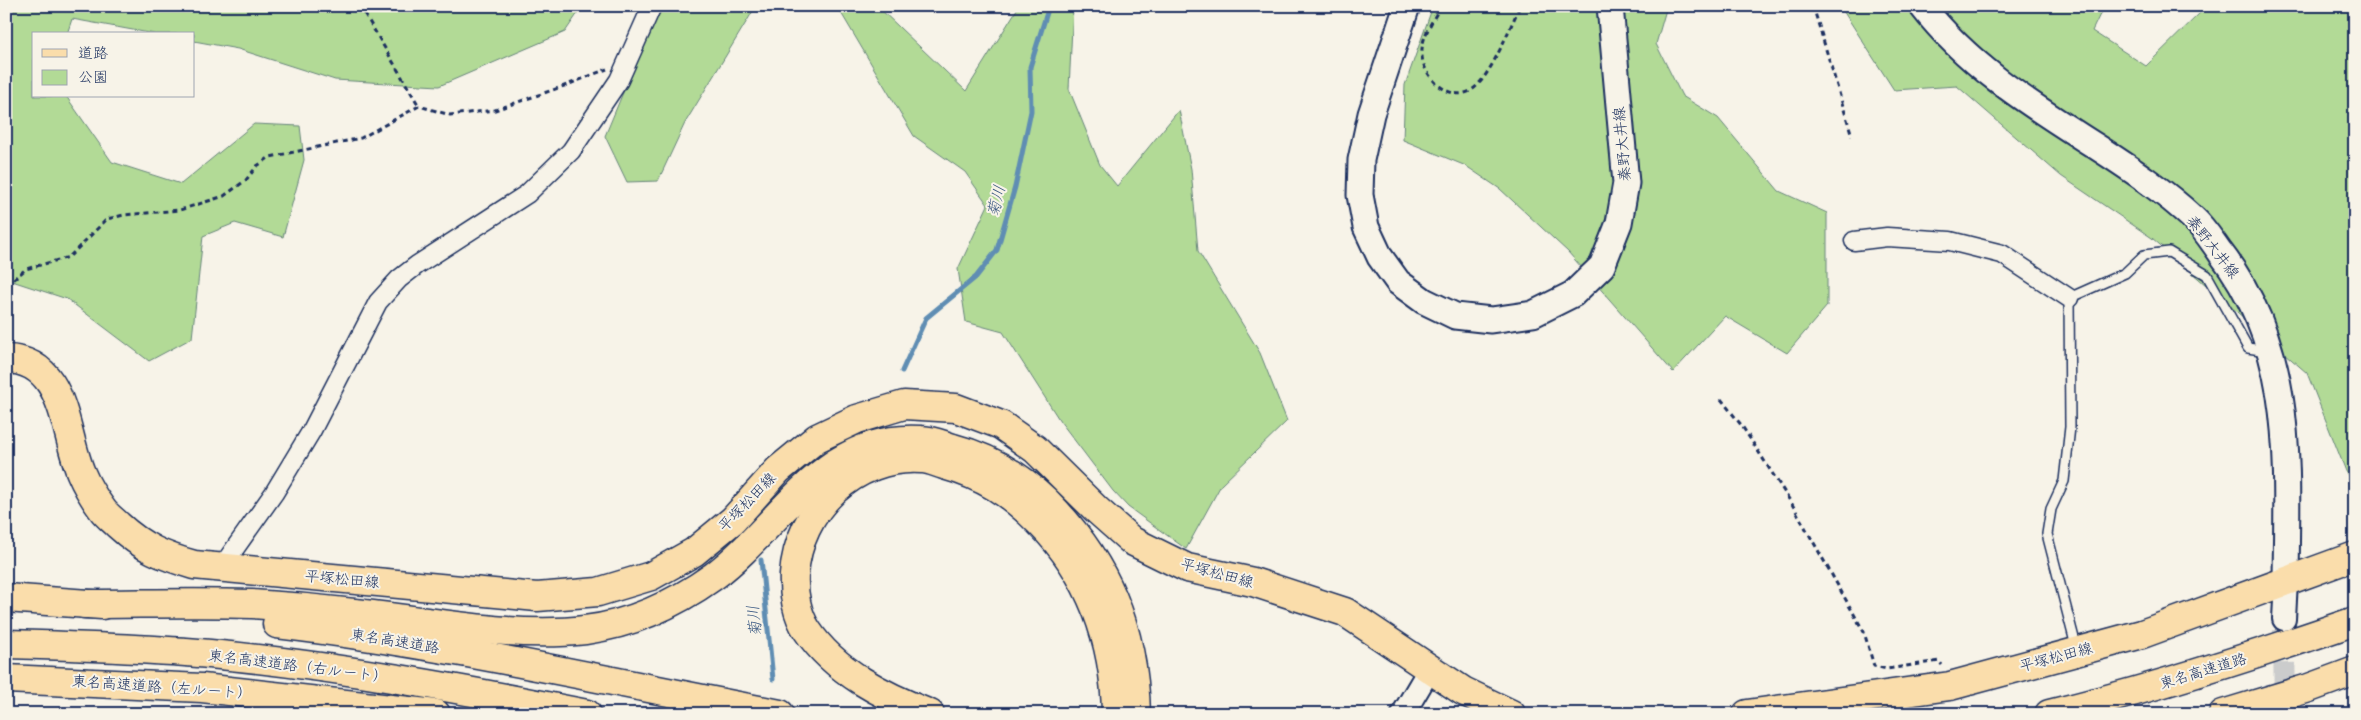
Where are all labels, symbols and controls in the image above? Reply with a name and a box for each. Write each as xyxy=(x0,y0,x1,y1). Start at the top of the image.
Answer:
legend xyxy=(32,32,195,98)
text: 道路 xyxy=(78,43,108,63)
text: 公園 xyxy=(78,67,108,87)
street label: 秦野大井線 xyxy=(1609,106,1635,182)
water label: 菊川 xyxy=(982,183,1010,219)
street label: 秦野大井線 xyxy=(2182,211,2244,283)
street label: 平塚松田線 xyxy=(714,468,780,536)
street label: 平塚松田線 xyxy=(1178,554,1256,592)
street label: 平塚松田線 xyxy=(304,566,380,592)
water label: 菊川 xyxy=(742,604,766,638)
street label: 東名高速道路 xyxy=(349,624,441,658)
street label: 平塚松田線 xyxy=(2017,638,2095,676)
street label: 東名高速道路（右ルート） xyxy=(207,645,389,687)
street label: 東名高速道路 xyxy=(2157,648,2249,694)
street label: 東名高速道路（左ルート） xyxy=(71,671,253,703)

